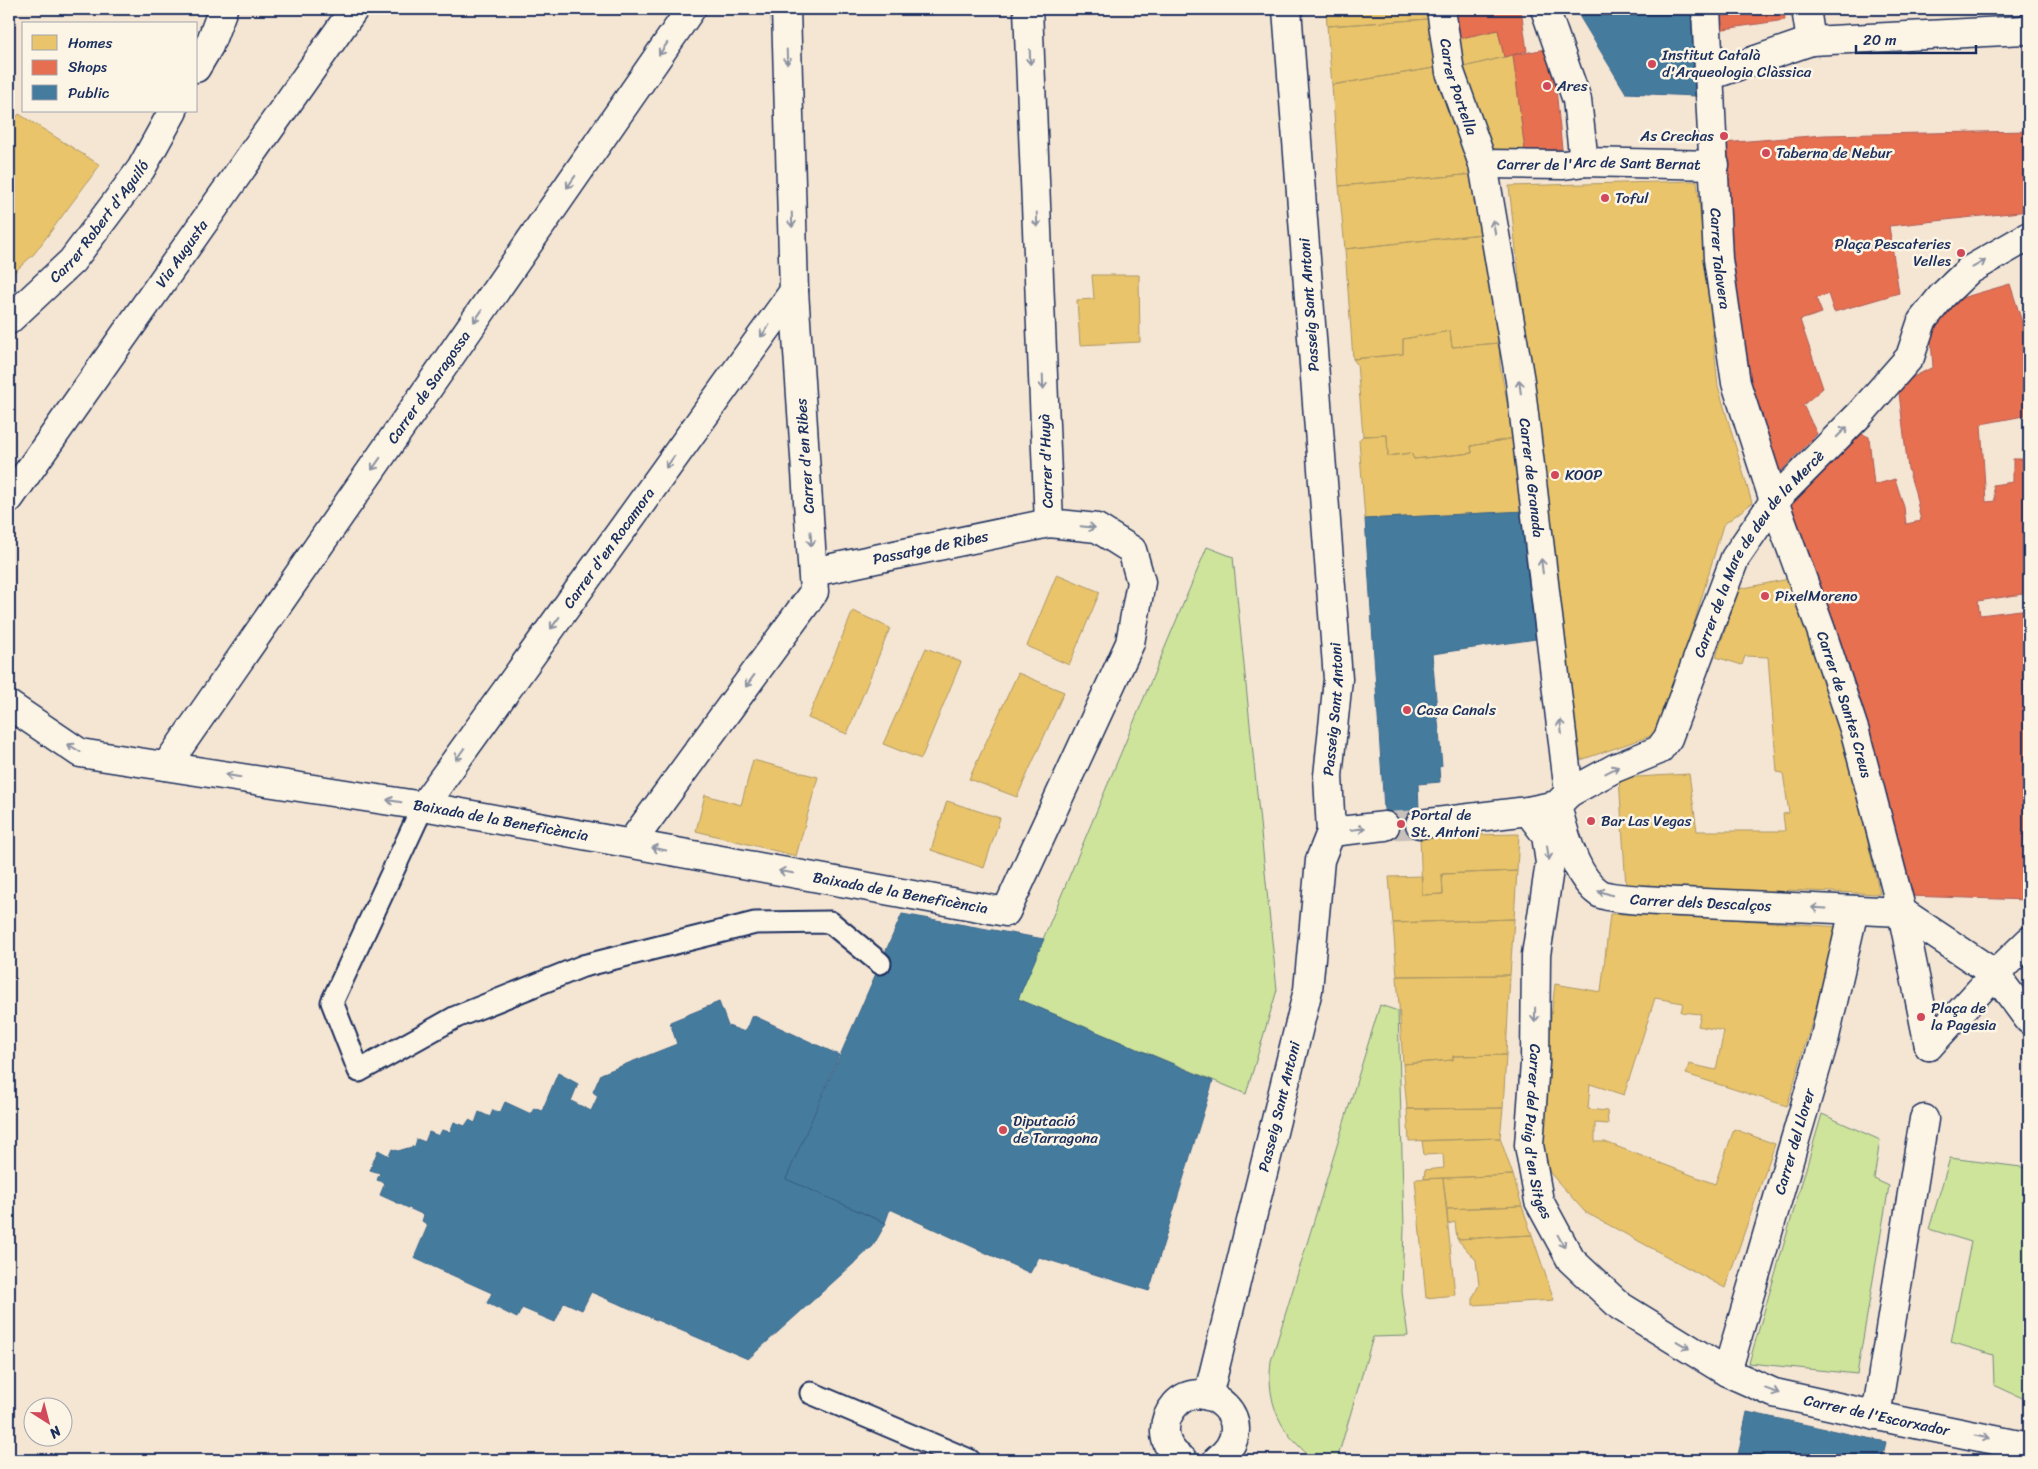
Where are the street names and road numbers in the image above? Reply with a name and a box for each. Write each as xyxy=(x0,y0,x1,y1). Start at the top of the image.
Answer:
street label: Carrer Portella xyxy=(1432,37,1485,139)
street label: Carrer de l'Arc de Sant Bernat xyxy=(1497,149,1701,178)
street label: Carrer Robert d'Aguiló xyxy=(43,155,156,289)
street label: Carrer Talavera xyxy=(1703,207,1738,311)
street label: Via Augusta xyxy=(148,214,215,293)
street label: Passeig Sant Antoni xyxy=(1291,237,1327,373)
street label: Carrer de Saragossa xyxy=(380,325,478,449)
street label: Carrer d'en Ribes xyxy=(788,397,822,515)
street label: Carrer d'Huyà xyxy=(1031,413,1061,509)
street label: Carrer de Granada xyxy=(1512,417,1552,539)
street label: Carrer de la Mare de deu de la Mercè xyxy=(1686,444,1831,661)
street label: Carrer d'en Rocamora xyxy=(556,481,662,614)
street label: Passatge de Ribes xyxy=(870,523,991,572)
street label: Carrer de Santes Creus xyxy=(1809,628,1880,782)
street label: Passeig Sant Antoni xyxy=(1315,641,1351,777)
street label: Baixada de la Beneficència xyxy=(412,792,591,849)
street label: Baixada de la Beneficència xyxy=(811,864,991,922)
street label: Carrer dels Descalços xyxy=(1629,886,1772,919)
street label: Passeig Sant Antoni xyxy=(1251,1038,1308,1175)
street label: Carrer del Puig d'en Sitges xyxy=(1516,1044,1560,1224)
street label: Carrer del Llorer xyxy=(1767,1085,1823,1198)
street label: Carrer de l'Escorxador xyxy=(1801,1387,1953,1444)

